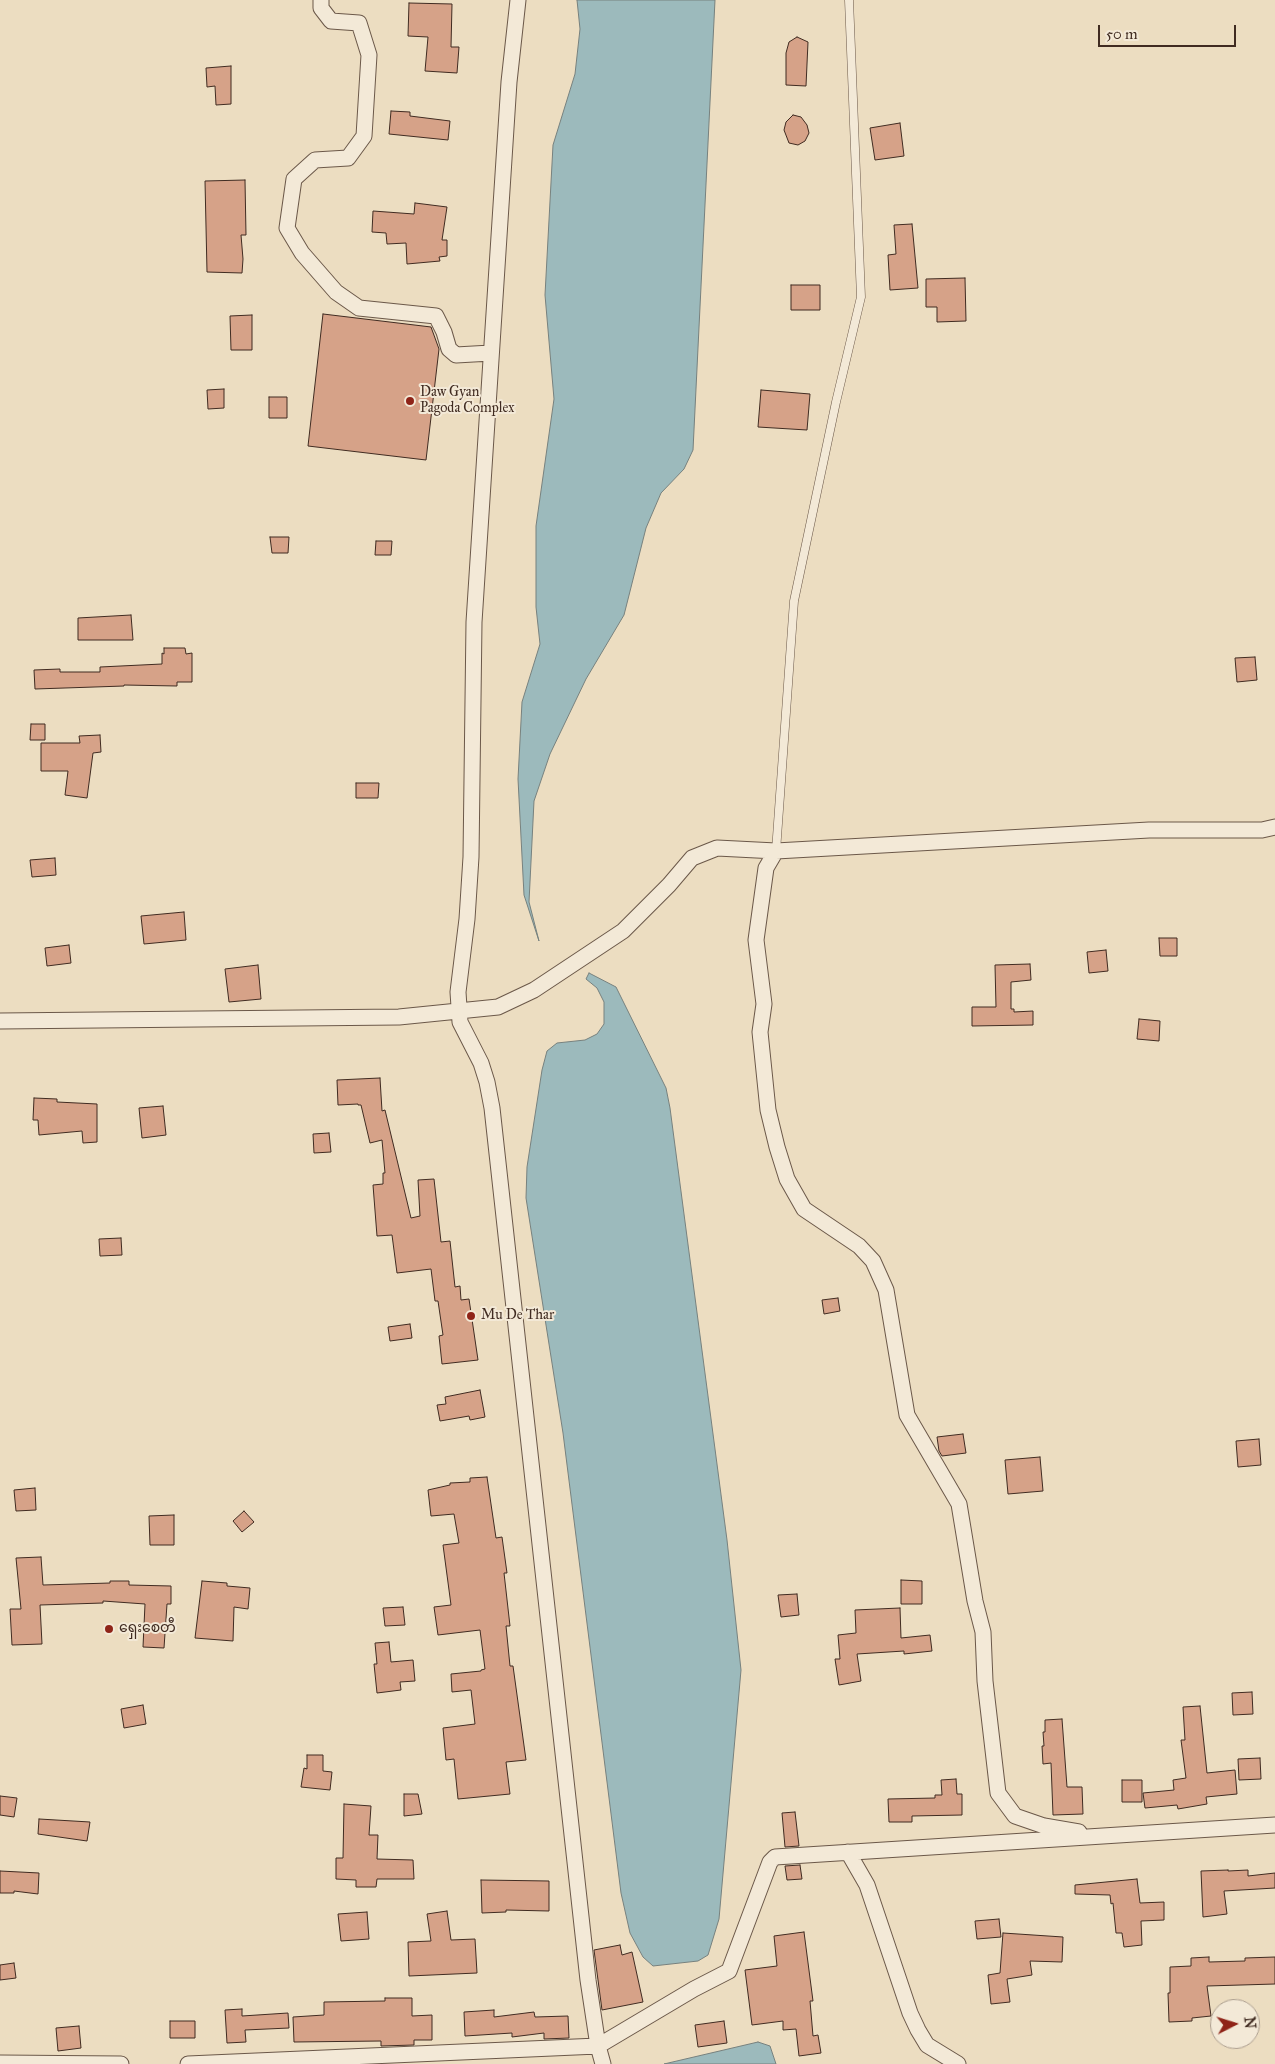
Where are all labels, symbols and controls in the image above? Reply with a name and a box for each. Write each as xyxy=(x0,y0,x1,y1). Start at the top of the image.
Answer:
scale bar xyxy=(1100,15,1238,47)
text: 50 m xyxy=(1106,25,1138,43)
place label: Daw Gyan Pagoda Complex xyxy=(420,385,514,418)
marker: Daw Gyan Pagoda Complex xyxy=(404,395,416,407)
place label: Mu De Thar xyxy=(481,1308,554,1324)
marker: Mu De Thar xyxy=(465,1310,477,1322)
place label: ရှေးစေတီ xyxy=(119,1621,176,1637)
marker: ရှေးစေတီ xyxy=(103,1623,115,1635)
north arrow xyxy=(1210,1999,1260,2049)
text: N xyxy=(1240,2016,1258,2029)

